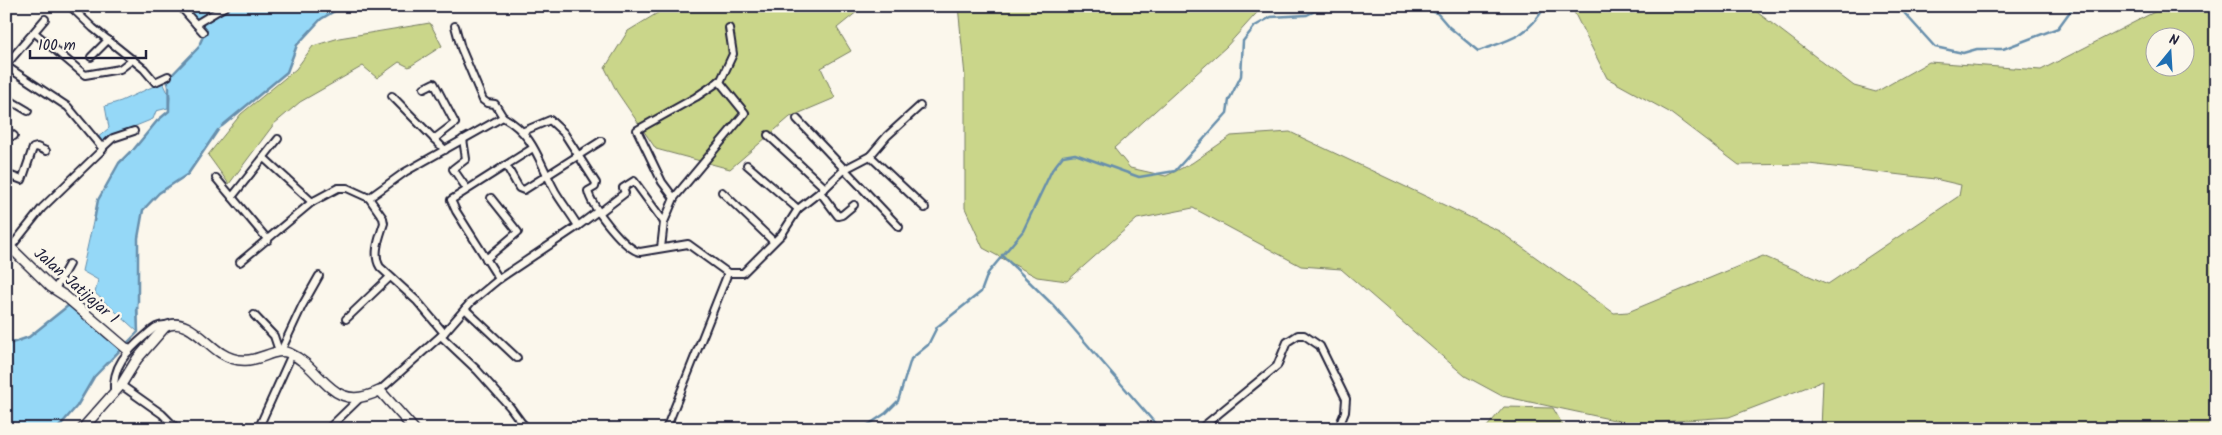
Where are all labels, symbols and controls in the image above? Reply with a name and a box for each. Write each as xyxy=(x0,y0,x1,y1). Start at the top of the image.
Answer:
scale bar xyxy=(30,28,146,60)
north arrow xyxy=(2144,28,2194,78)
text: N xyxy=(2166,29,2181,52)
text: 100 m xyxy=(38,34,76,58)
street label: Jalan Jatijajar 1 xyxy=(28,242,124,330)

